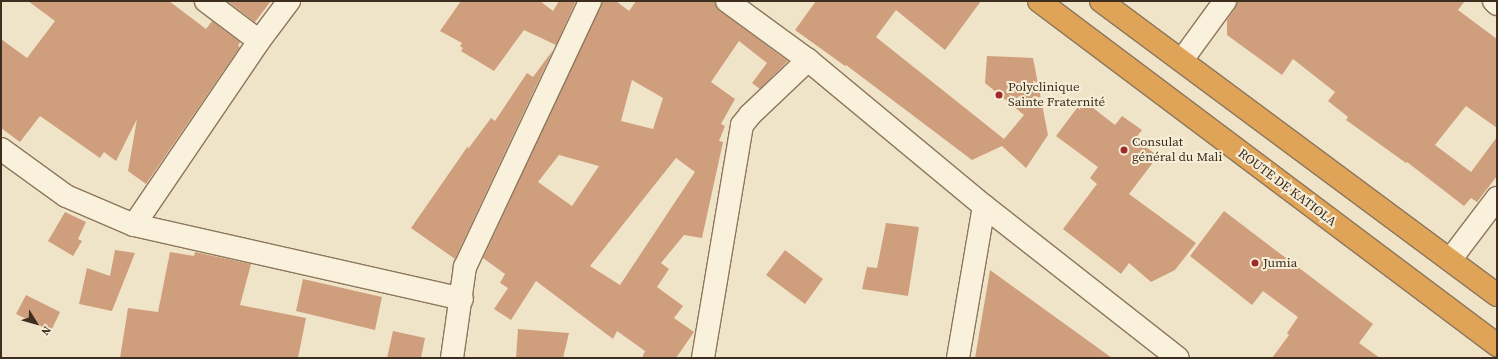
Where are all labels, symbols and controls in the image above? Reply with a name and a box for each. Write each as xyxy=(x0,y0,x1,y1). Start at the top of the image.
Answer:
place label: Polyclinique Sainte Fraternité xyxy=(1008,80,1105,111)
marker: Polyclinique Sainte Fraternité xyxy=(993,89,1005,101)
place label: Consulat général du Mali xyxy=(1132,135,1222,166)
marker: Consulat général du Mali xyxy=(1119,145,1129,155)
street label: ROUTE DE KATIOLA xyxy=(1235,146,1339,230)
place label: Jumia xyxy=(1263,255,1297,271)
marker: Jumia xyxy=(1250,258,1260,268)
north arrow xyxy=(16,303,56,343)
text: N xyxy=(38,323,54,338)

